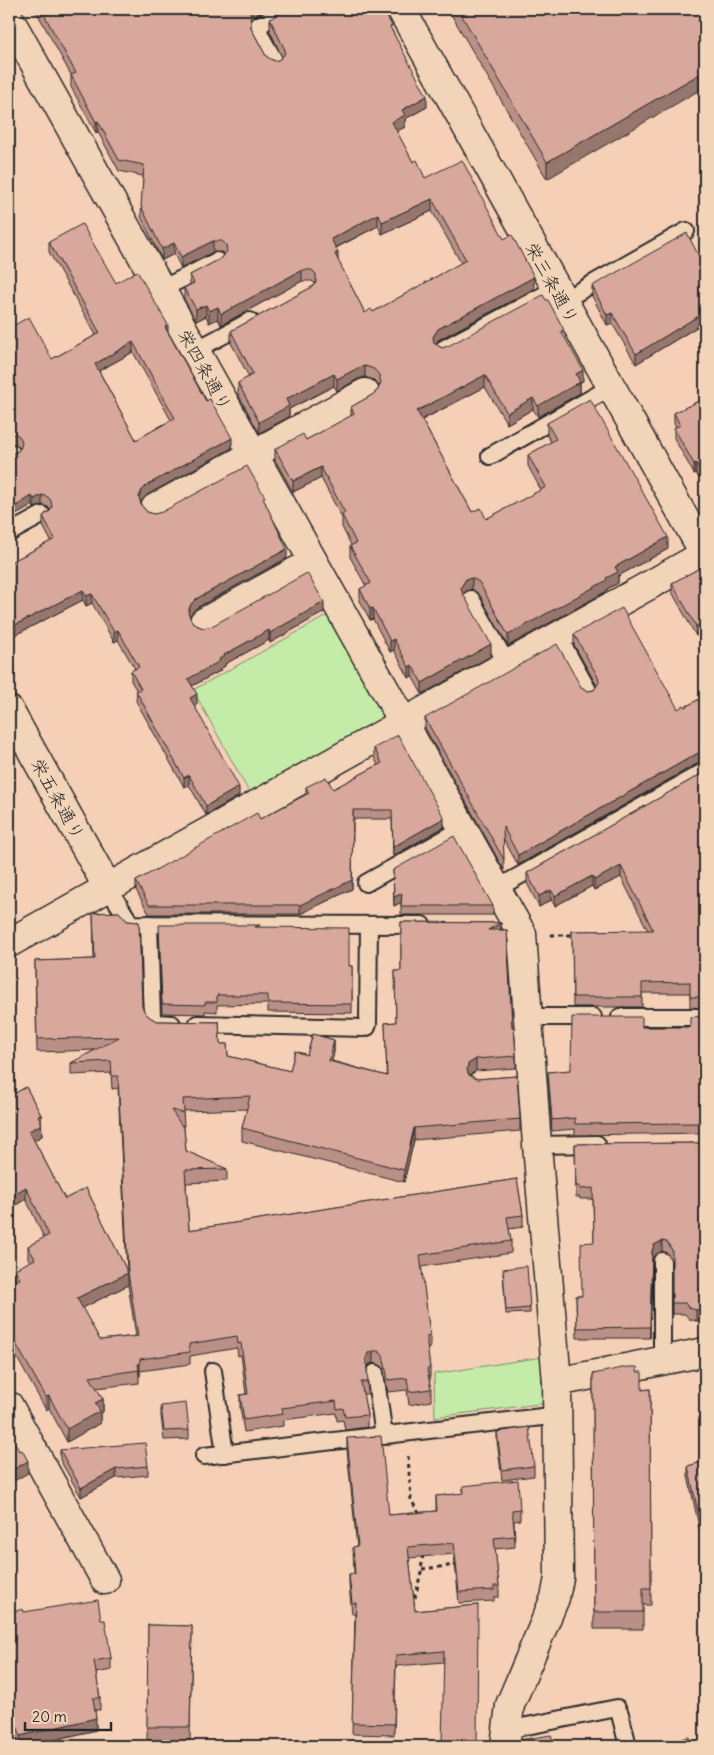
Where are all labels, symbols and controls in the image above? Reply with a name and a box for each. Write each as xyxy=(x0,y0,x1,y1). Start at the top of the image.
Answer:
street label: 栄三条通り xyxy=(520,238,584,328)
street label: 栄四条通り xyxy=(173,325,237,415)
street label: 栄五条通り xyxy=(26,754,90,844)
scale bar xyxy=(25,1700,111,1732)
text: 20 m xyxy=(32,1707,67,1726)

